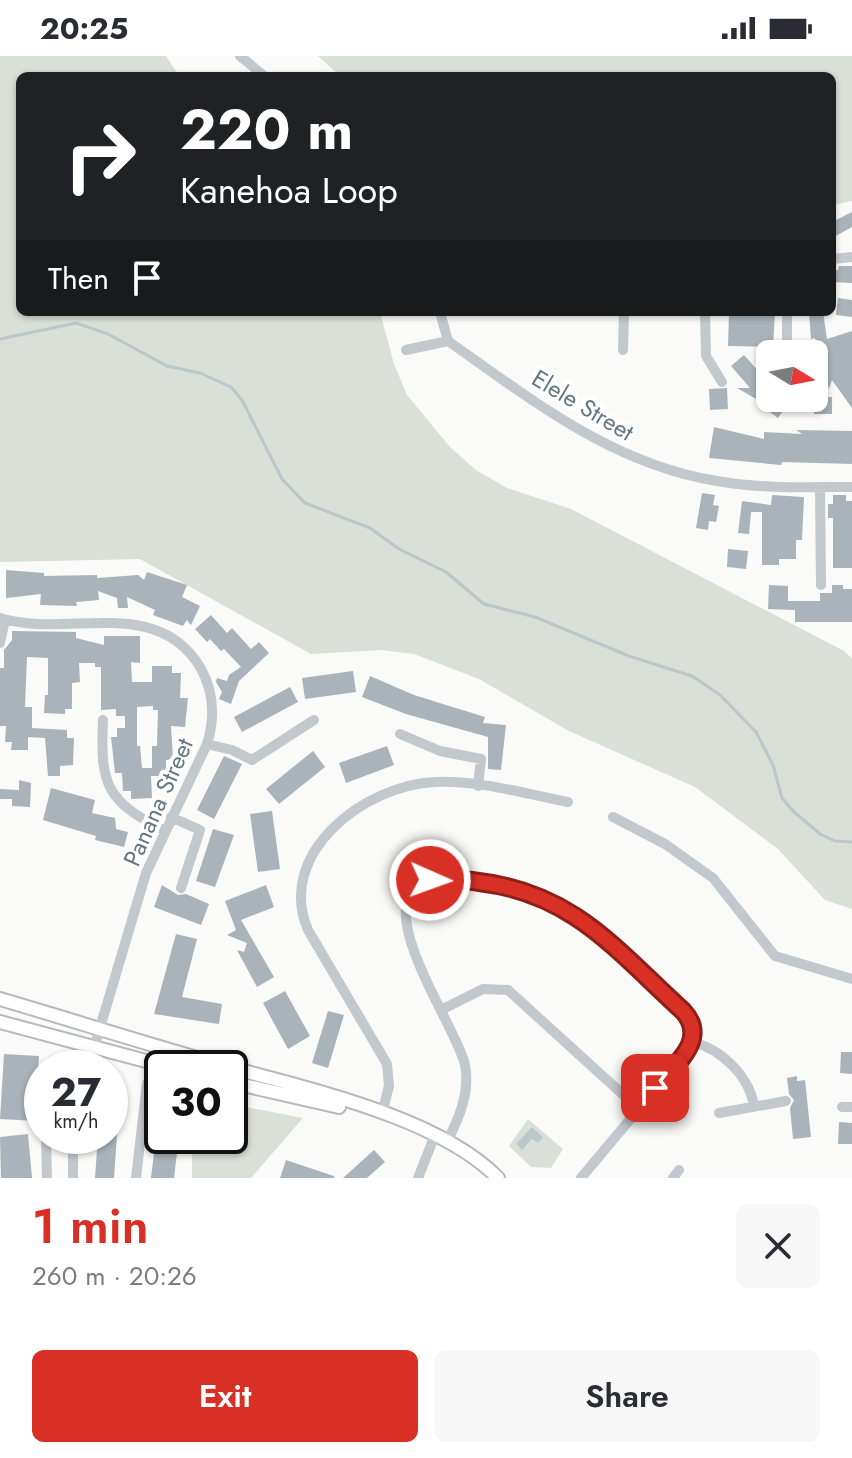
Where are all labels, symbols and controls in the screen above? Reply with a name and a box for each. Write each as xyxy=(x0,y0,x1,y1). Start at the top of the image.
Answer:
text: 20:25 xyxy=(40,7,128,50)
text: 220 m xyxy=(180,89,353,170)
icon: right xyxy=(48,104,152,208)
text: Kanehoa Loop xyxy=(180,164,398,216)
icon: arrive xyxy=(125,256,169,300)
text: Then xyxy=(48,257,109,300)
north arrow xyxy=(756,340,828,412)
map controls xyxy=(756,340,828,412)
street label: Elele Street xyxy=(525,361,641,449)
street label: Panana Street xyxy=(114,732,202,872)
position arrow xyxy=(388,838,472,922)
speed limit sign: 30 xyxy=(144,1050,248,1154)
pin xyxy=(621,1054,689,1122)
text: 27 xyxy=(51,1063,101,1121)
icon: arrive xyxy=(633,1066,677,1110)
text: km/h xyxy=(53,1107,99,1136)
text: 1 min xyxy=(32,1192,149,1261)
button: close xyxy=(736,1204,820,1288)
text: 260 m · 20:26 xyxy=(32,1257,197,1295)
button: Exit xyxy=(32,1350,418,1442)
button: Share xyxy=(434,1350,820,1442)

